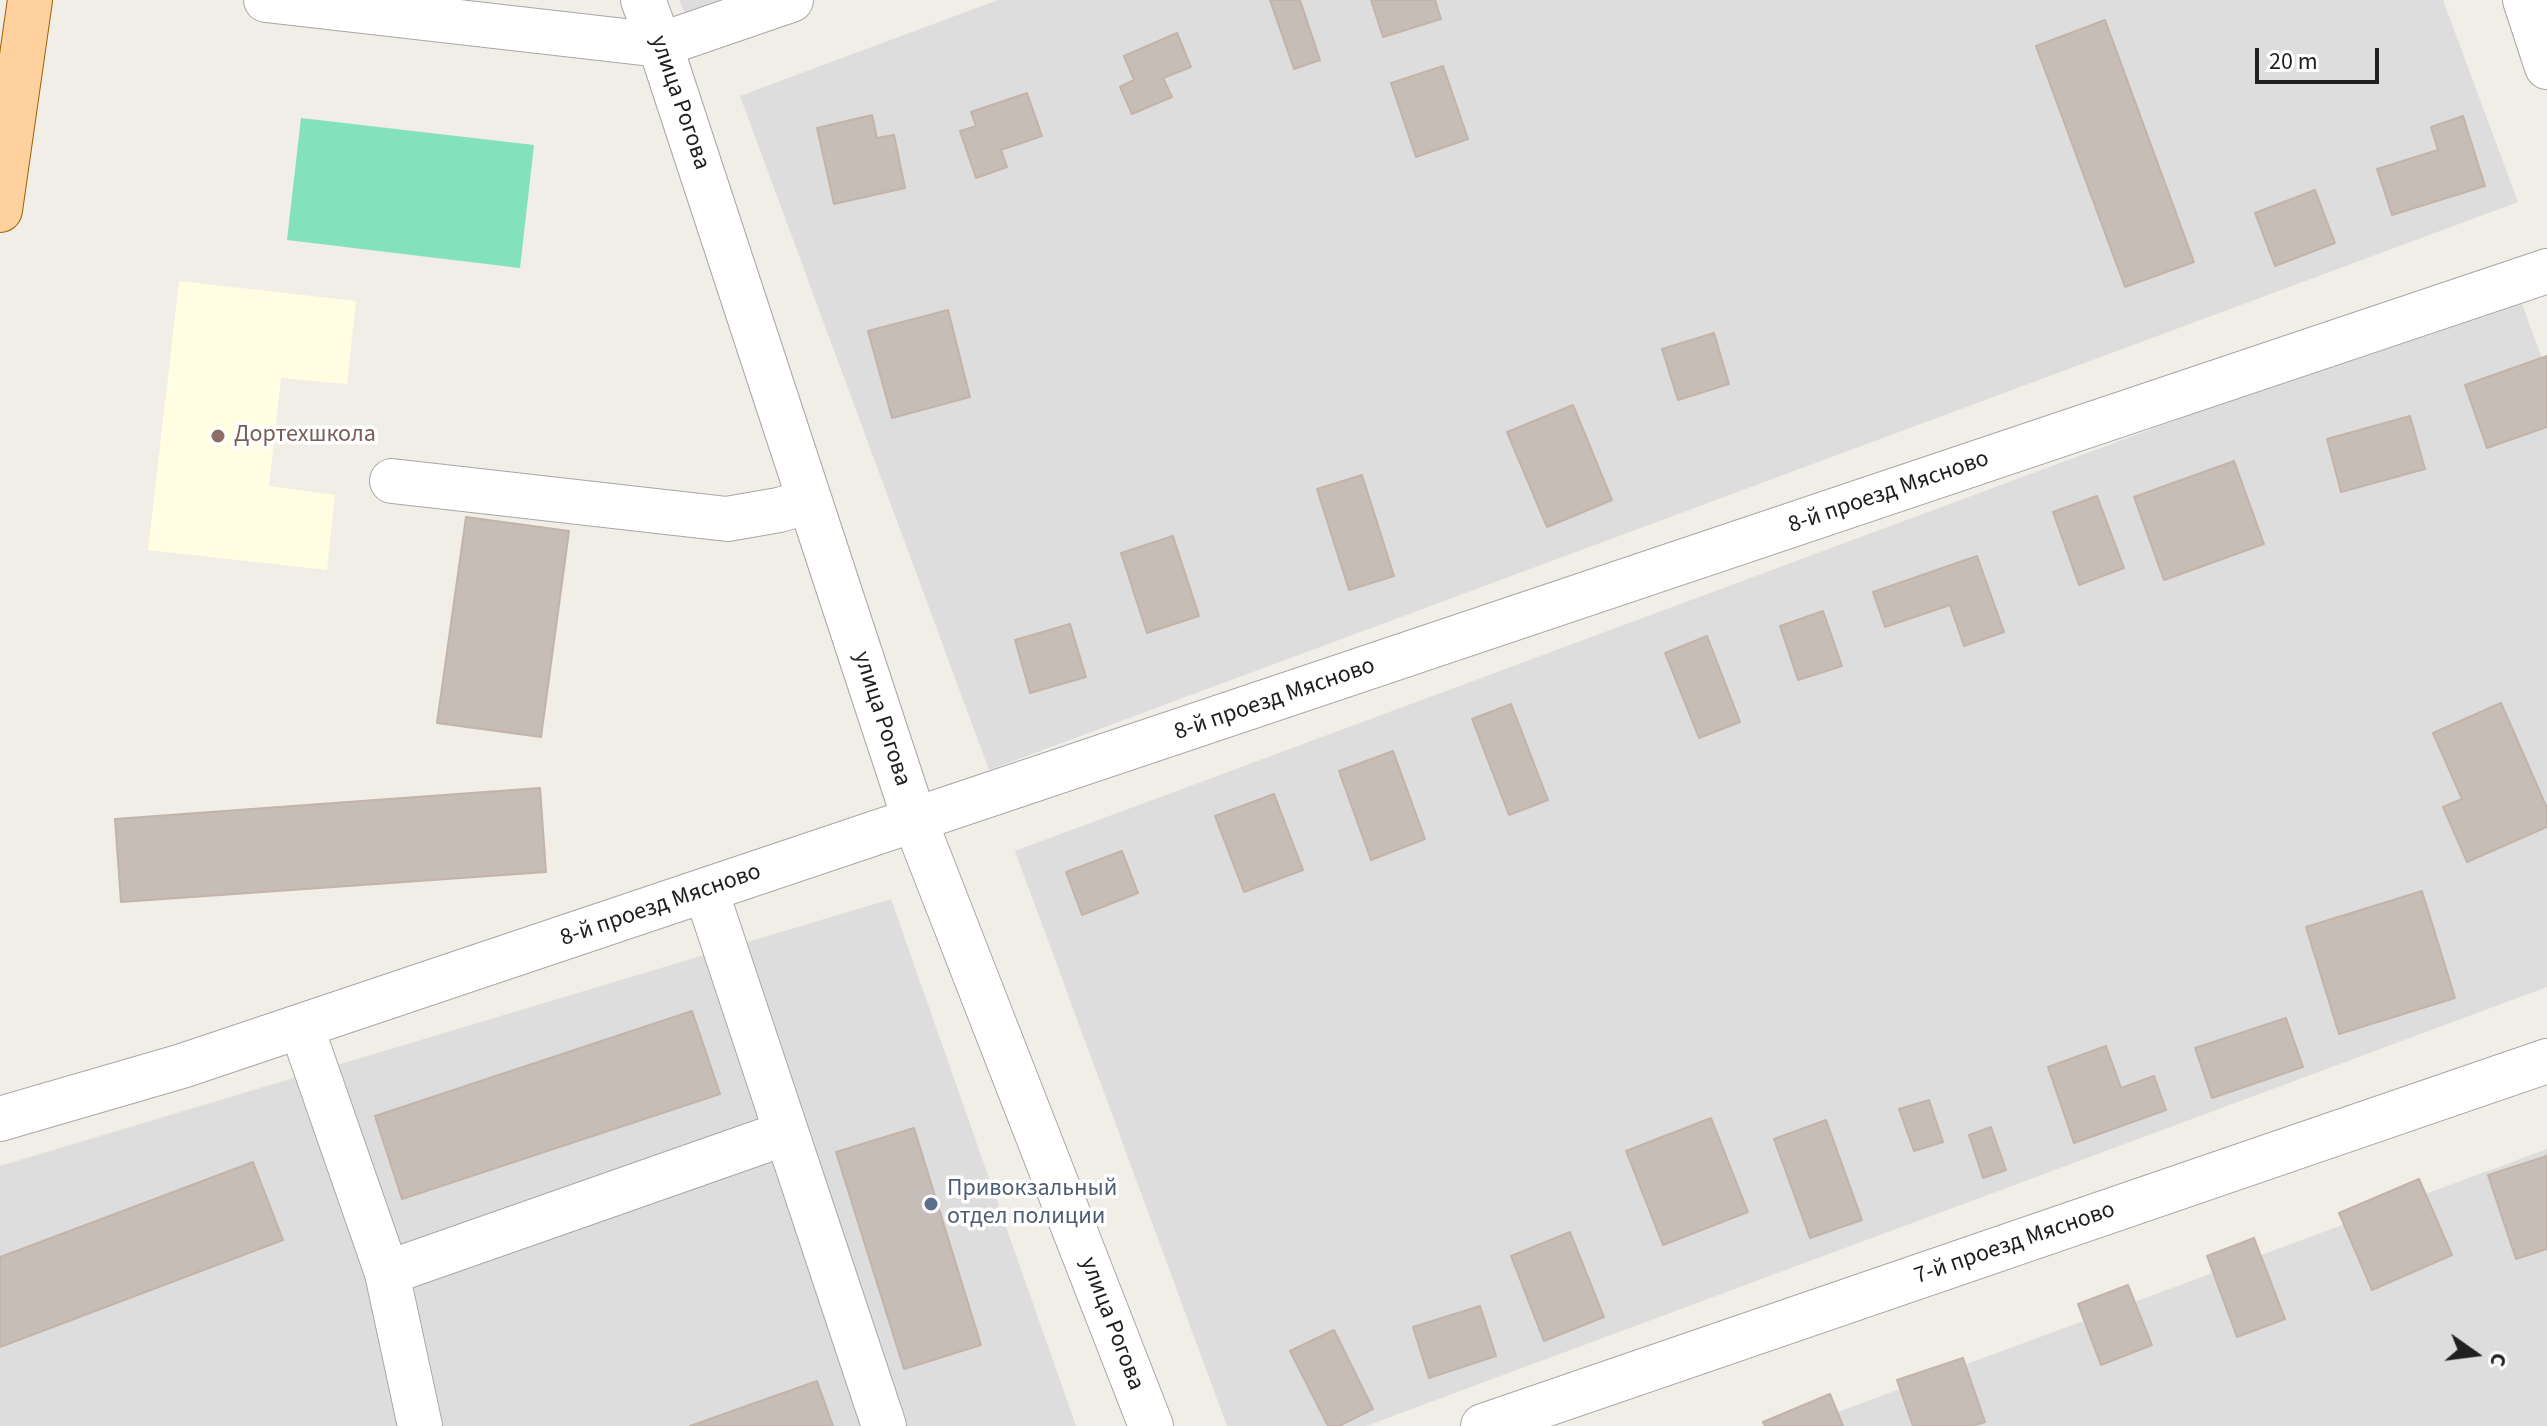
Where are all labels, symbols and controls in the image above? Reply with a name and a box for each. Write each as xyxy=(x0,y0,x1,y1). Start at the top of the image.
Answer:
street label: улица Рогова xyxy=(643,32,715,174)
scale bar xyxy=(2259,32,2383,82)
text: 20 m xyxy=(2269,44,2318,79)
place label: Дортехшкола xyxy=(234,422,376,450)
marker: Дортехшкола xyxy=(209,427,227,445)
street label: 8-й проезд Мясново xyxy=(1785,445,1993,541)
street label: улица Рогова xyxy=(846,648,916,790)
street label: 8-й проезд Мясново xyxy=(1171,652,1379,748)
street label: 8-й проезд Мясново xyxy=(557,858,765,954)
place label: Привокзальный отдел полиции xyxy=(947,1176,1117,1232)
marker: Привокзальный отдел полиции xyxy=(922,1195,940,1213)
street label: 7-й проезд Мясново xyxy=(1911,1196,2119,1292)
street label: улица Рогова xyxy=(1072,1254,1150,1394)
north arrow xyxy=(2435,1314,2515,1394)
text: С xyxy=(2481,1350,2515,1370)

